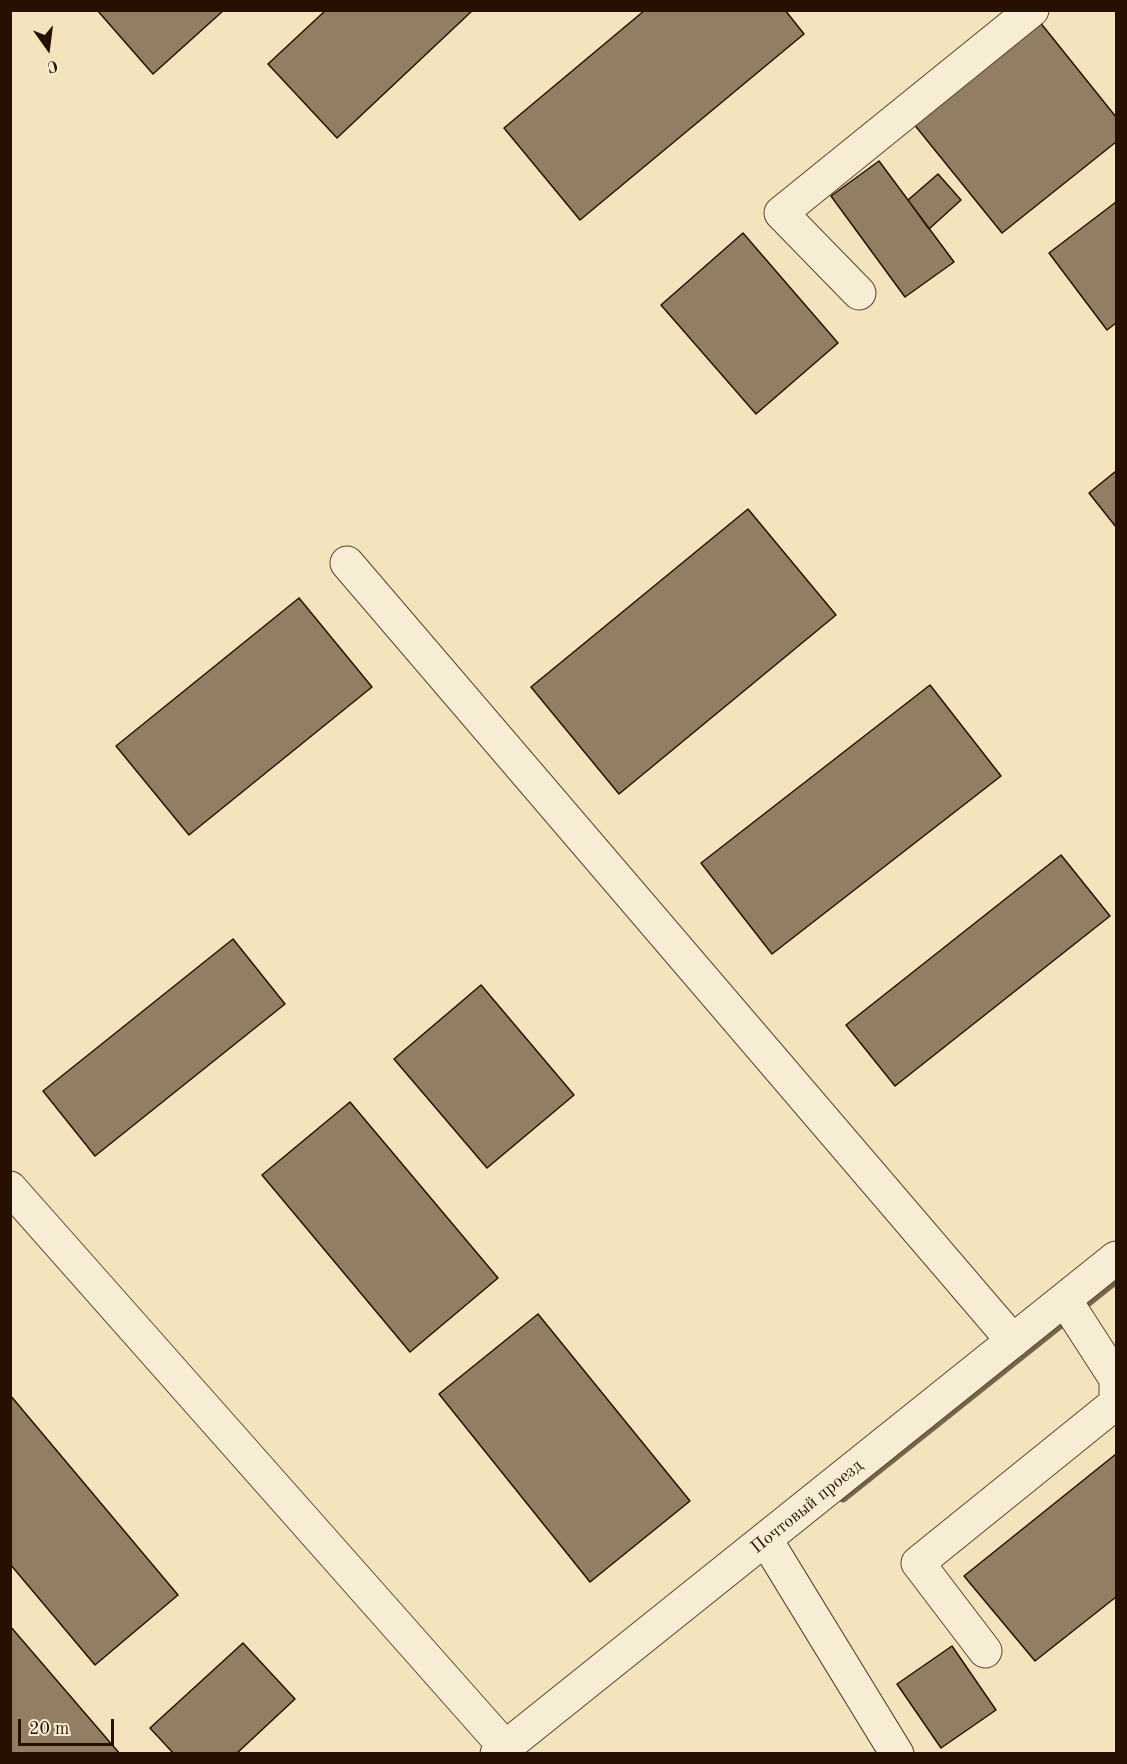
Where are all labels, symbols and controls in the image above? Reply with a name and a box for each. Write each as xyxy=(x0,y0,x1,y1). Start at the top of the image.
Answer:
north arrow xyxy=(18,18,78,78)
text: С xyxy=(45,56,59,75)
street label: Почтовый проезд xyxy=(747,1455,867,1559)
scale bar xyxy=(21,1707,117,1745)
text: 20 m xyxy=(29,1720,69,1738)

